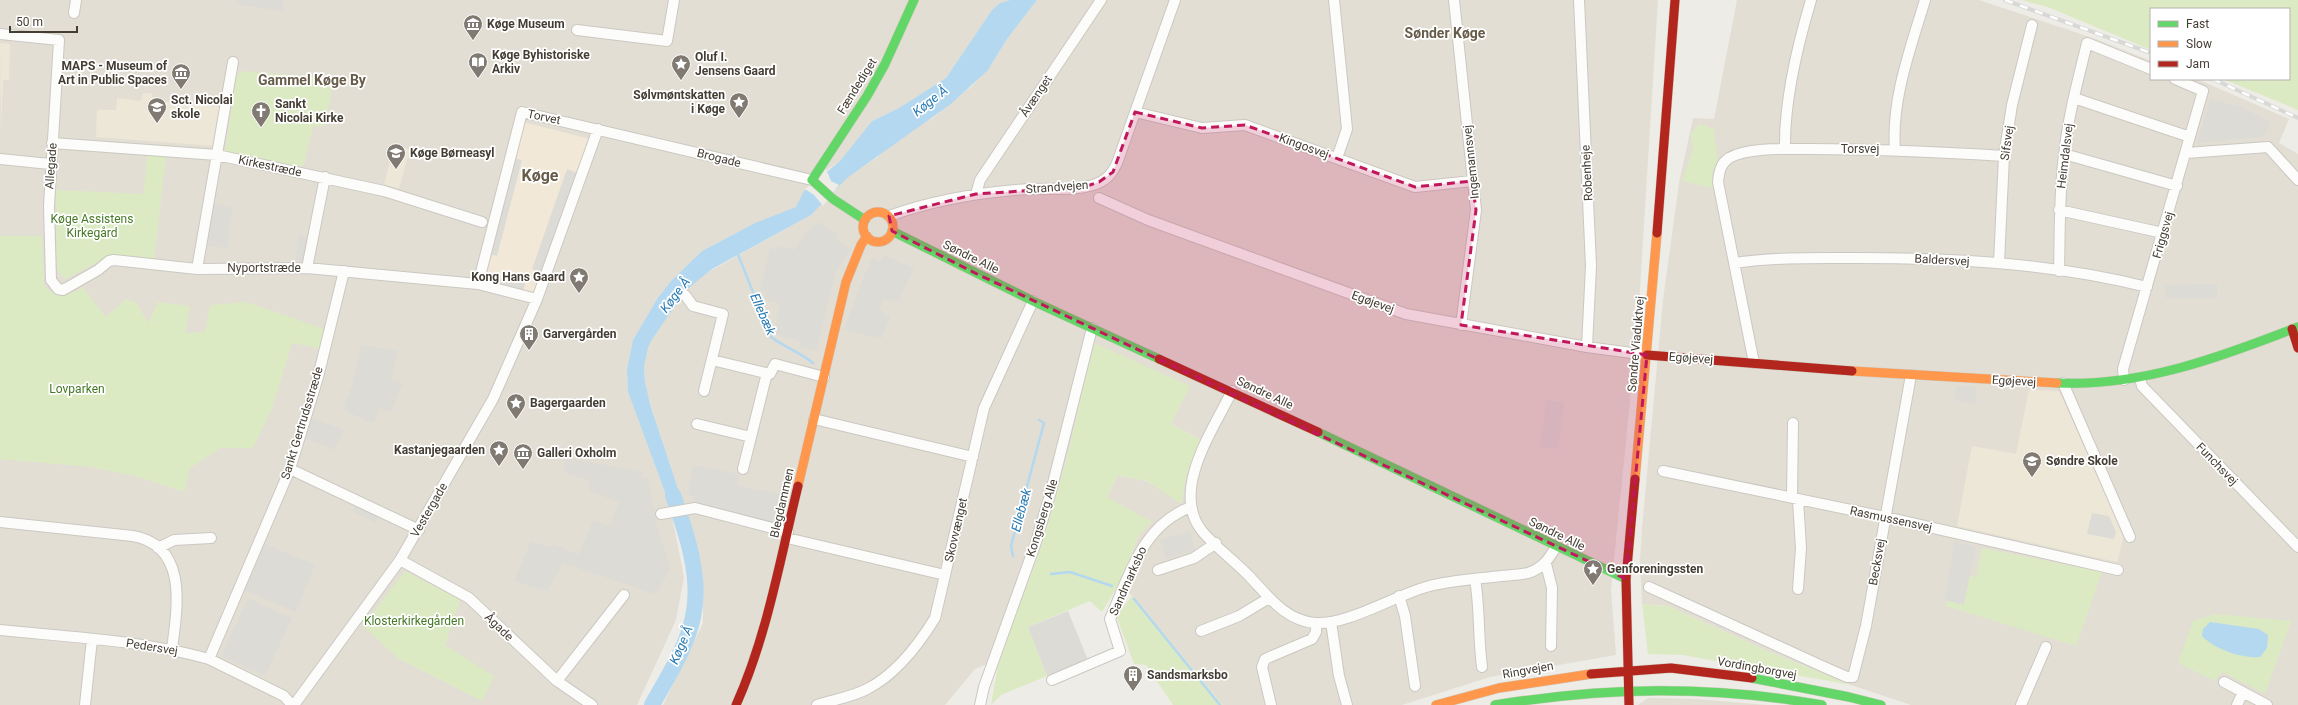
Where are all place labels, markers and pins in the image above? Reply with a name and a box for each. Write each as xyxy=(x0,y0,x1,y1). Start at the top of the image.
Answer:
museum icon: Køge Museum xyxy=(462,13,484,41)
place label: Køge Museum xyxy=(487,17,565,31)
place label: Køge Byhistoriske Arkiv xyxy=(492,48,590,76)
place label: Oluf I. Jensens Gaard xyxy=(695,50,776,78)
library icon: Køge Byhistoriske Arkiv xyxy=(467,51,489,79)
place icon: Oluf I. Jensens Gaard xyxy=(670,53,692,81)
place label: MAPS - Museum of Art in Public Spaces xyxy=(58,59,168,87)
museum icon: MAPS - Museum of Art in Public Spaces xyxy=(170,62,192,90)
place label: Sølvmøntskatten i Køge xyxy=(633,88,726,116)
place icon: Sølvmøntskatten i Køge xyxy=(728,91,750,119)
place label: Sct. Nicolai skole xyxy=(171,93,233,121)
school or university icon: Sct. Nicolai skole xyxy=(146,96,168,124)
place label: Sankt Nicolai Kirke xyxy=(275,97,344,125)
church icon: Sankt Nicolai Kirke xyxy=(250,100,272,128)
school or university icon: Køge Børneasyl xyxy=(385,142,407,170)
place label: Køge Børneasyl xyxy=(410,146,495,160)
place icon: Kong Hans Gaard xyxy=(568,266,590,294)
place label: Kong Hans Gaard xyxy=(471,270,565,284)
building icon: Garvergården xyxy=(518,323,540,351)
place label: Garvergården xyxy=(543,327,617,341)
place icon: Bagergaarden xyxy=(505,392,527,420)
place label: Bagergaarden xyxy=(530,396,606,410)
place icon: Kastanjegaarden xyxy=(488,439,510,467)
museum icon: Galleri Oxholm xyxy=(512,442,534,470)
place label: Kastanjegaarden xyxy=(394,443,485,457)
place label: Galleri Oxholm xyxy=(537,446,616,460)
school or university icon: Søndre Skole xyxy=(2021,450,2043,478)
place label: Søndre Skole xyxy=(2046,454,2118,468)
place icon: Genforeningssten xyxy=(1582,558,1604,586)
place label: Genforeningssten xyxy=(1607,562,1704,576)
building icon: Sandsmarksbo xyxy=(1122,664,1144,692)
place label: Sandsmarksbo xyxy=(1147,668,1228,682)

